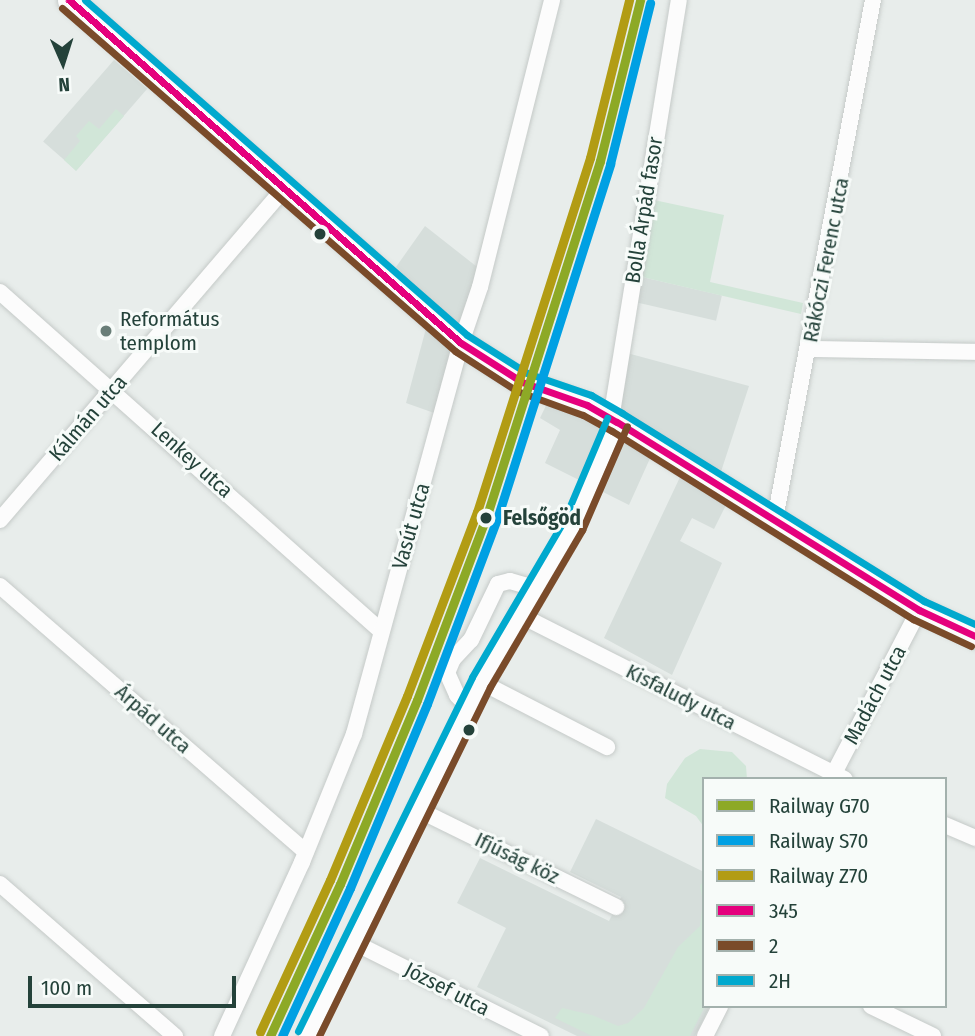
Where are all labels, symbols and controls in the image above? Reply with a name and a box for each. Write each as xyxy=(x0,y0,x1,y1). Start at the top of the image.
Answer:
north arrow xyxy=(28,28,98,98)
text: N xyxy=(58,73,70,96)
street label: Bolla Árpád fasor xyxy=(620,135,668,285)
street label: Rákóczi Ferenc utca xyxy=(798,176,854,344)
unlabelled marker xyxy=(313,227,327,241)
place label: Református templom xyxy=(120,306,219,356)
marker: Református templom xyxy=(98,323,114,339)
street label: Kálmán utca xyxy=(44,370,132,466)
street label: Lenkey utca xyxy=(146,417,238,503)
street label: Vasút utca xyxy=(387,480,435,572)
place label: Felsőgöd xyxy=(503,505,581,531)
marker: Felsőgöd xyxy=(475,507,497,529)
street label: Madách utca xyxy=(838,641,912,749)
street label: Kisfaludy utca xyxy=(622,659,740,735)
street label: Árpád utca xyxy=(110,679,196,759)
unlabelled marker xyxy=(462,723,476,737)
legend xyxy=(702,777,947,1008)
text: Railway G70 xyxy=(769,793,870,819)
street label: Ifjúság köz xyxy=(471,827,563,889)
text: Railway S70 xyxy=(769,828,868,854)
text: Railway Z70 xyxy=(769,863,868,889)
text: 345 xyxy=(769,898,798,924)
text: 2 xyxy=(769,933,778,959)
street label: József utca xyxy=(400,957,494,1021)
scale bar xyxy=(32,962,240,1006)
text: 2H xyxy=(769,968,791,994)
text: 100 m xyxy=(41,975,92,1001)

